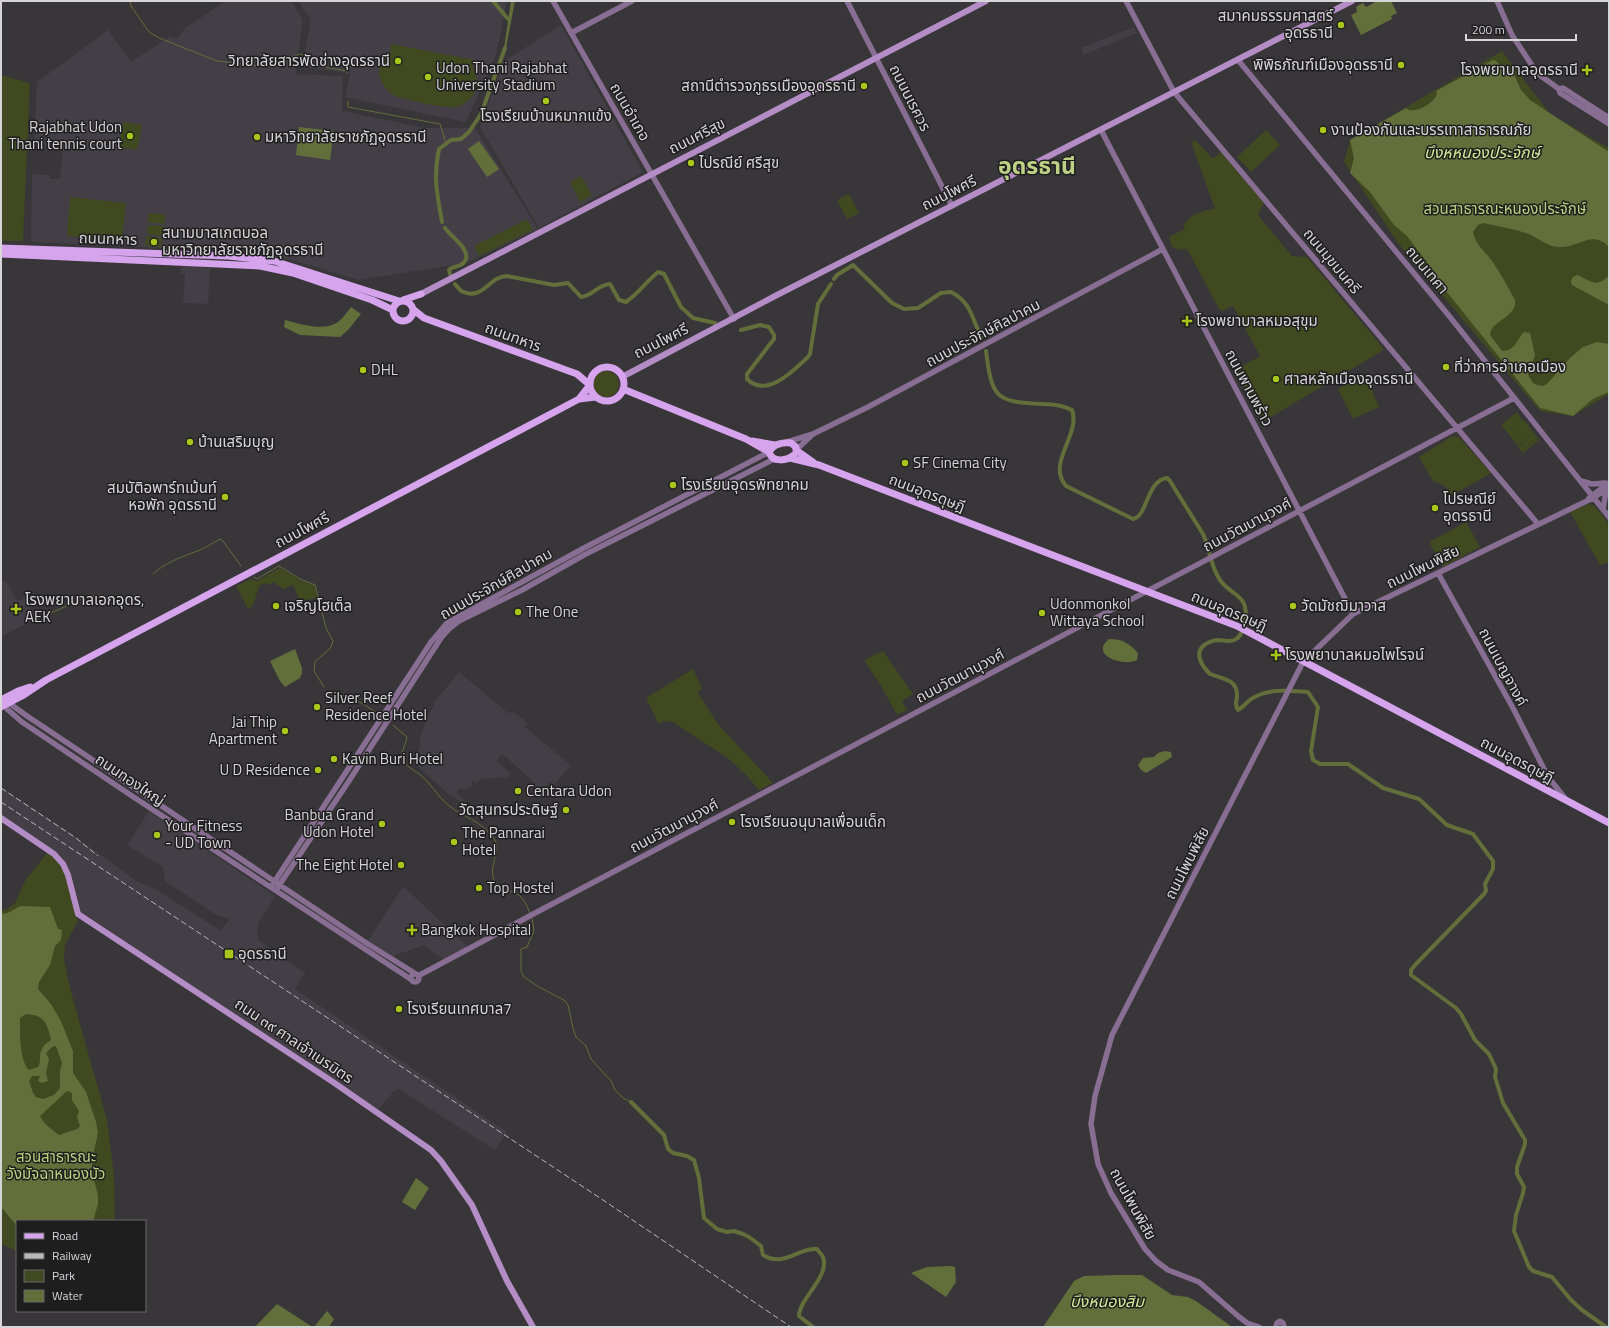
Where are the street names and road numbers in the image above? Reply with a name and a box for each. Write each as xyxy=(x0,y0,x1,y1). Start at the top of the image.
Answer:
street label: ถนนนเรศวร xyxy=(884,60,937,135)
street label: ถนนอำเภอ xyxy=(604,78,656,145)
street label: ถนนศรีสุข xyxy=(664,111,729,160)
street label: ถนนโพศรี xyxy=(917,169,980,216)
street label: ถนนมุขมนครี xyxy=(1298,223,1367,299)
street label: ถนนทหาร xyxy=(78,226,138,251)
street label: ถนนเทศา xyxy=(1400,241,1454,299)
street label: ถนนประจักษ์ศิลปาคม xyxy=(921,293,1044,373)
street label: ถนนทหาร xyxy=(482,316,545,357)
street label: ถนนโพศรี xyxy=(629,317,692,364)
street label: ถนนพานพร้าว xyxy=(1219,345,1279,430)
street label: ถนนอุดรดุษฎี xyxy=(885,467,969,518)
street label: ถนนวัฒนานุวงศ์ xyxy=(1198,491,1295,558)
street label: ถนนโพศรี xyxy=(270,506,333,554)
street label: ถนนโพนพิสัย xyxy=(1382,539,1463,594)
street label: ถนนประจักษ์ศิลปาคม xyxy=(435,542,557,625)
street label: ถนนอุดรดุษฎี xyxy=(1188,584,1271,637)
street label: ถนนเบญจางค์ xyxy=(1473,624,1534,710)
street label: ถนนวัฒนานุวงศ์ xyxy=(911,642,1008,709)
street label: ถนนอุดรดุษฎี xyxy=(1476,731,1558,789)
street label: ถนนทองใหญ่ xyxy=(91,748,170,811)
street label: ถนนวัฒนานุวงศ์ xyxy=(625,792,722,859)
street label: ถนนโพนพิสัย xyxy=(1158,822,1215,903)
street label: ถนน ๓๙ ศาลเจ้าเนรมิตร xyxy=(230,992,358,1089)
street label: ถนนโพนพิสัย xyxy=(1104,1164,1163,1244)

